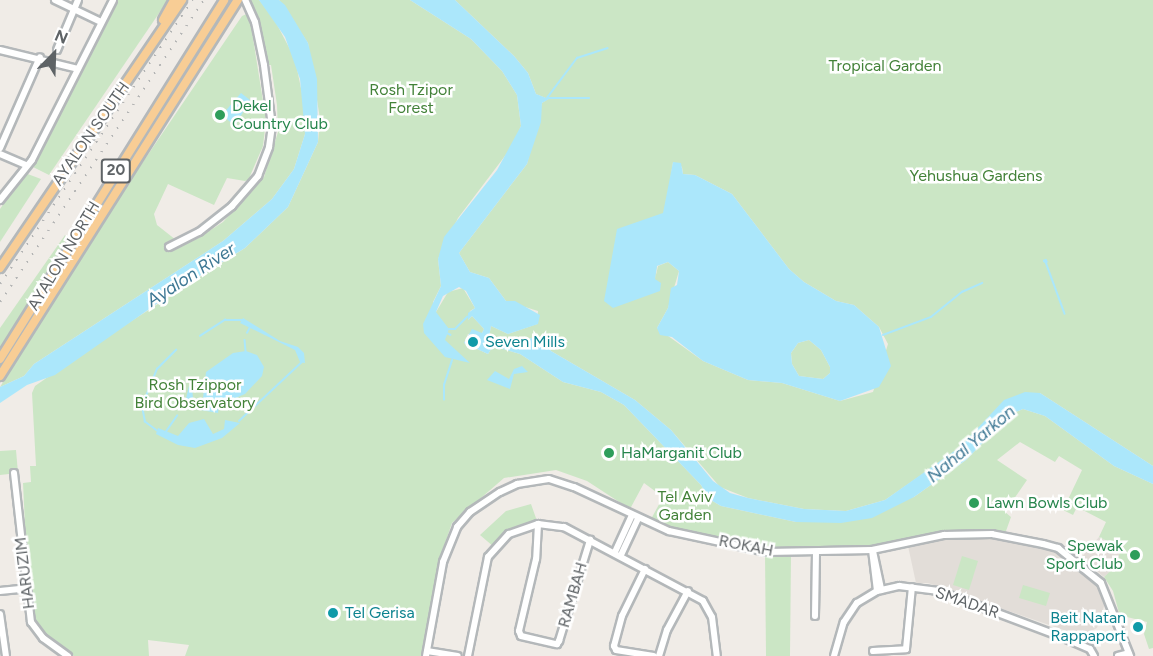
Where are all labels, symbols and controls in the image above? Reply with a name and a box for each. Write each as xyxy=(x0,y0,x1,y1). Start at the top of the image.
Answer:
north arrow xyxy=(24,24,84,84)
text: N xyxy=(52,26,71,48)
park label: Tropical Garden xyxy=(829,56,941,76)
street label: AYALON SOUTH xyxy=(48,78,134,190)
park label: Rosh Tzipor Forest xyxy=(369,80,453,118)
place label: Dekel Country Club xyxy=(232,96,328,134)
marker: Dekel Country Club xyxy=(213,108,227,122)
road number: 20 xyxy=(100,159,132,183)
park label: Yehushua Gardens xyxy=(910,166,1042,186)
street label: AYALON NORTH xyxy=(24,198,104,314)
water label: Ayalon River xyxy=(143,238,239,312)
place label: Seven Mills xyxy=(485,332,565,352)
marker: Seven Mills xyxy=(466,335,480,349)
park label: Rosh Tzippor Bird Observatory xyxy=(134,375,256,413)
water label: Nahal Yarkon xyxy=(922,401,1020,487)
place label: HaMarganit Club xyxy=(621,443,742,463)
marker: HaMarganit Club xyxy=(602,446,616,460)
park label: Tel Aviv Garden xyxy=(657,487,713,525)
place label: Lawn Bowls Club xyxy=(986,493,1107,513)
marker: Lawn Bowls Club xyxy=(967,496,981,510)
street label: ROKAH xyxy=(717,531,775,561)
street label: HARUZIM xyxy=(11,536,39,610)
place label: Spewak Sport Club xyxy=(1046,536,1123,574)
marker: Spewak Sport Club xyxy=(1128,548,1142,562)
street label: RAMBAH xyxy=(555,560,591,630)
street label: SMADAR xyxy=(933,583,1001,623)
place label: Tel Gerisa xyxy=(345,603,415,623)
marker: Tel Gerisa xyxy=(326,606,340,620)
place label: Beit Natan Rappaport xyxy=(1050,608,1126,646)
marker: Beit Natan Rappaport xyxy=(1131,620,1145,634)

